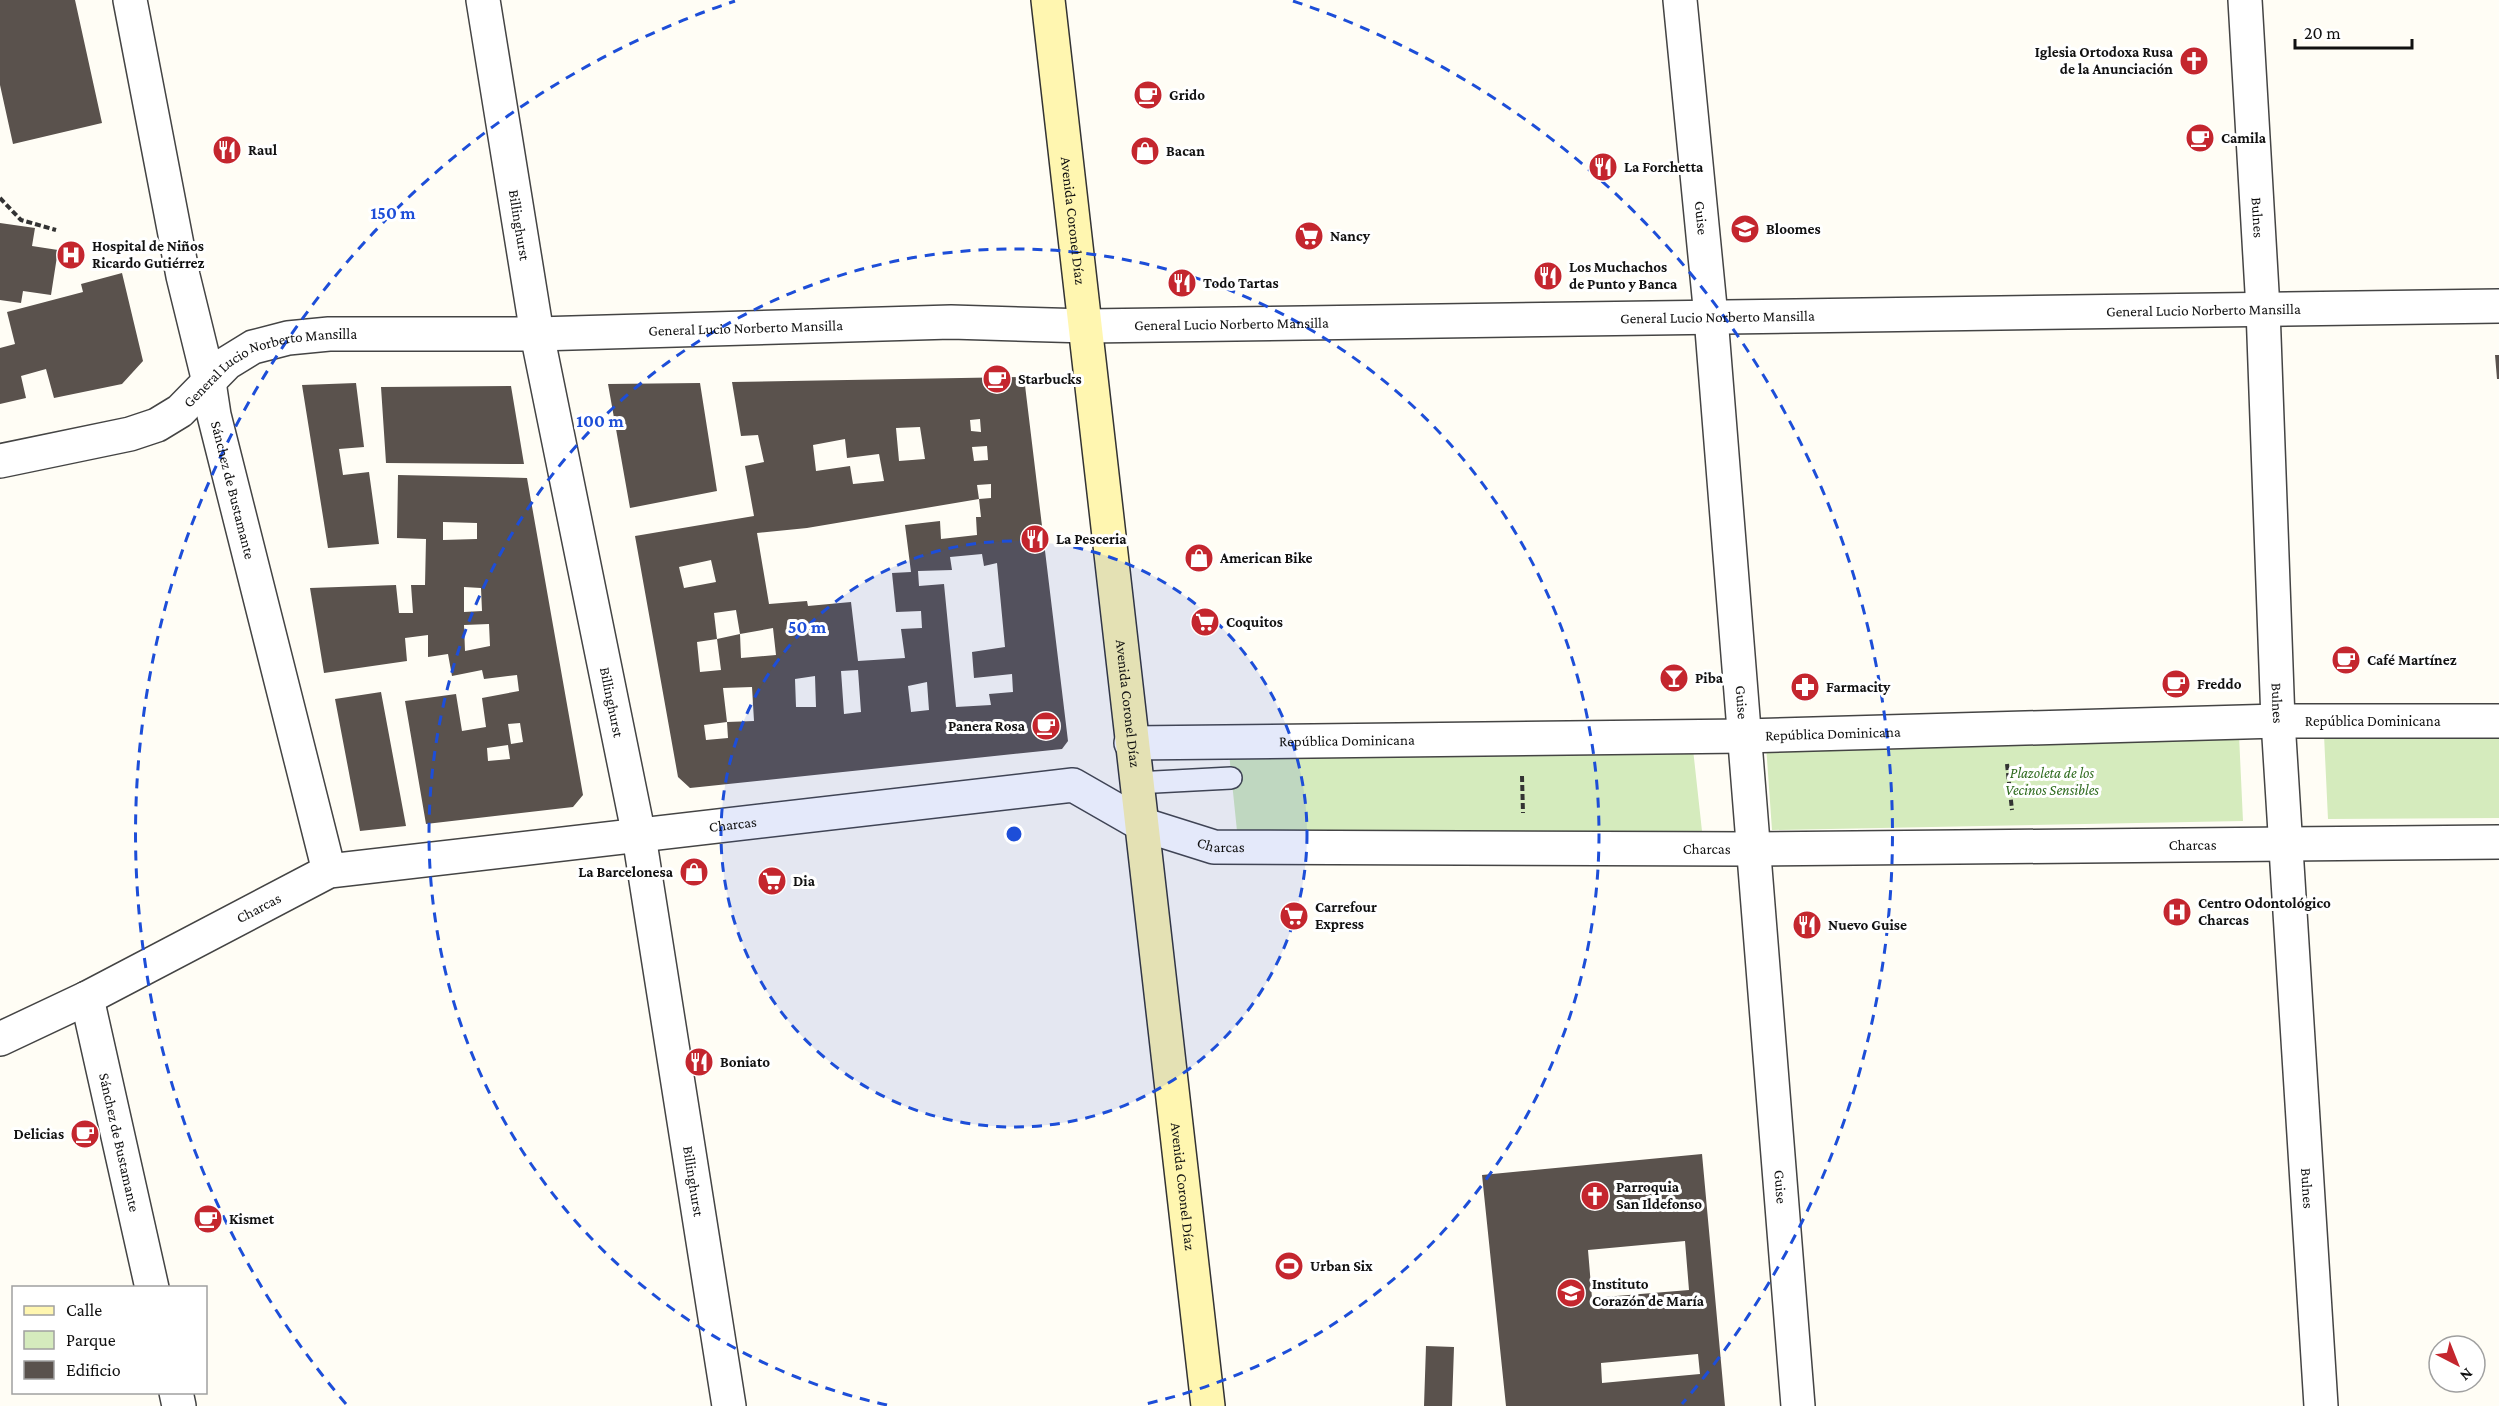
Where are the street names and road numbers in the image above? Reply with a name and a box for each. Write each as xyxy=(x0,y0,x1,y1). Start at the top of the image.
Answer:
street label: Avenida Coronel Díaz xyxy=(1058,156,1088,285)
street label: Billinghurst xyxy=(506,189,533,263)
street label: Bulnes xyxy=(2249,197,2267,239)
street label: Guise xyxy=(1692,200,1711,236)
street label: General Lucio Norberto Mansilla xyxy=(2106,301,2301,320)
street label: General Lucio Norberto Mansilla xyxy=(1620,308,1815,326)
street label: General Lucio Norberto Mansilla xyxy=(1134,315,1329,333)
street label: General Lucio Norberto Mansilla xyxy=(648,317,843,339)
street label: General Lucio Norberto Mansilla xyxy=(180,326,357,411)
street label: Sánchez de Bustamante xyxy=(208,419,258,561)
street label: Avenida Coronel Díaz xyxy=(1113,639,1143,768)
street label: Billinghurst xyxy=(597,666,627,740)
street label: Bulnes xyxy=(2269,683,2286,724)
street label: Guise xyxy=(1732,685,1751,720)
street label: República Dominicana xyxy=(2305,713,2441,730)
street label: República Dominicana xyxy=(1765,724,1901,744)
street label: República Dominicana xyxy=(1279,732,1415,750)
street label: Charcas xyxy=(708,814,758,835)
street label: Charcas xyxy=(1195,834,1245,855)
street label: Charcas xyxy=(2169,837,2217,853)
street label: Charcas xyxy=(1683,841,1731,857)
street label: Charcas xyxy=(234,890,284,926)
street label: Sánchez de Bustamante xyxy=(96,1071,143,1214)
street label: Avenida Coronel Díaz xyxy=(1168,1122,1198,1251)
street label: Billinghurst xyxy=(680,1145,707,1219)
street label: Bulnes xyxy=(2298,1167,2317,1209)
street label: Guise xyxy=(1771,1169,1790,1205)

